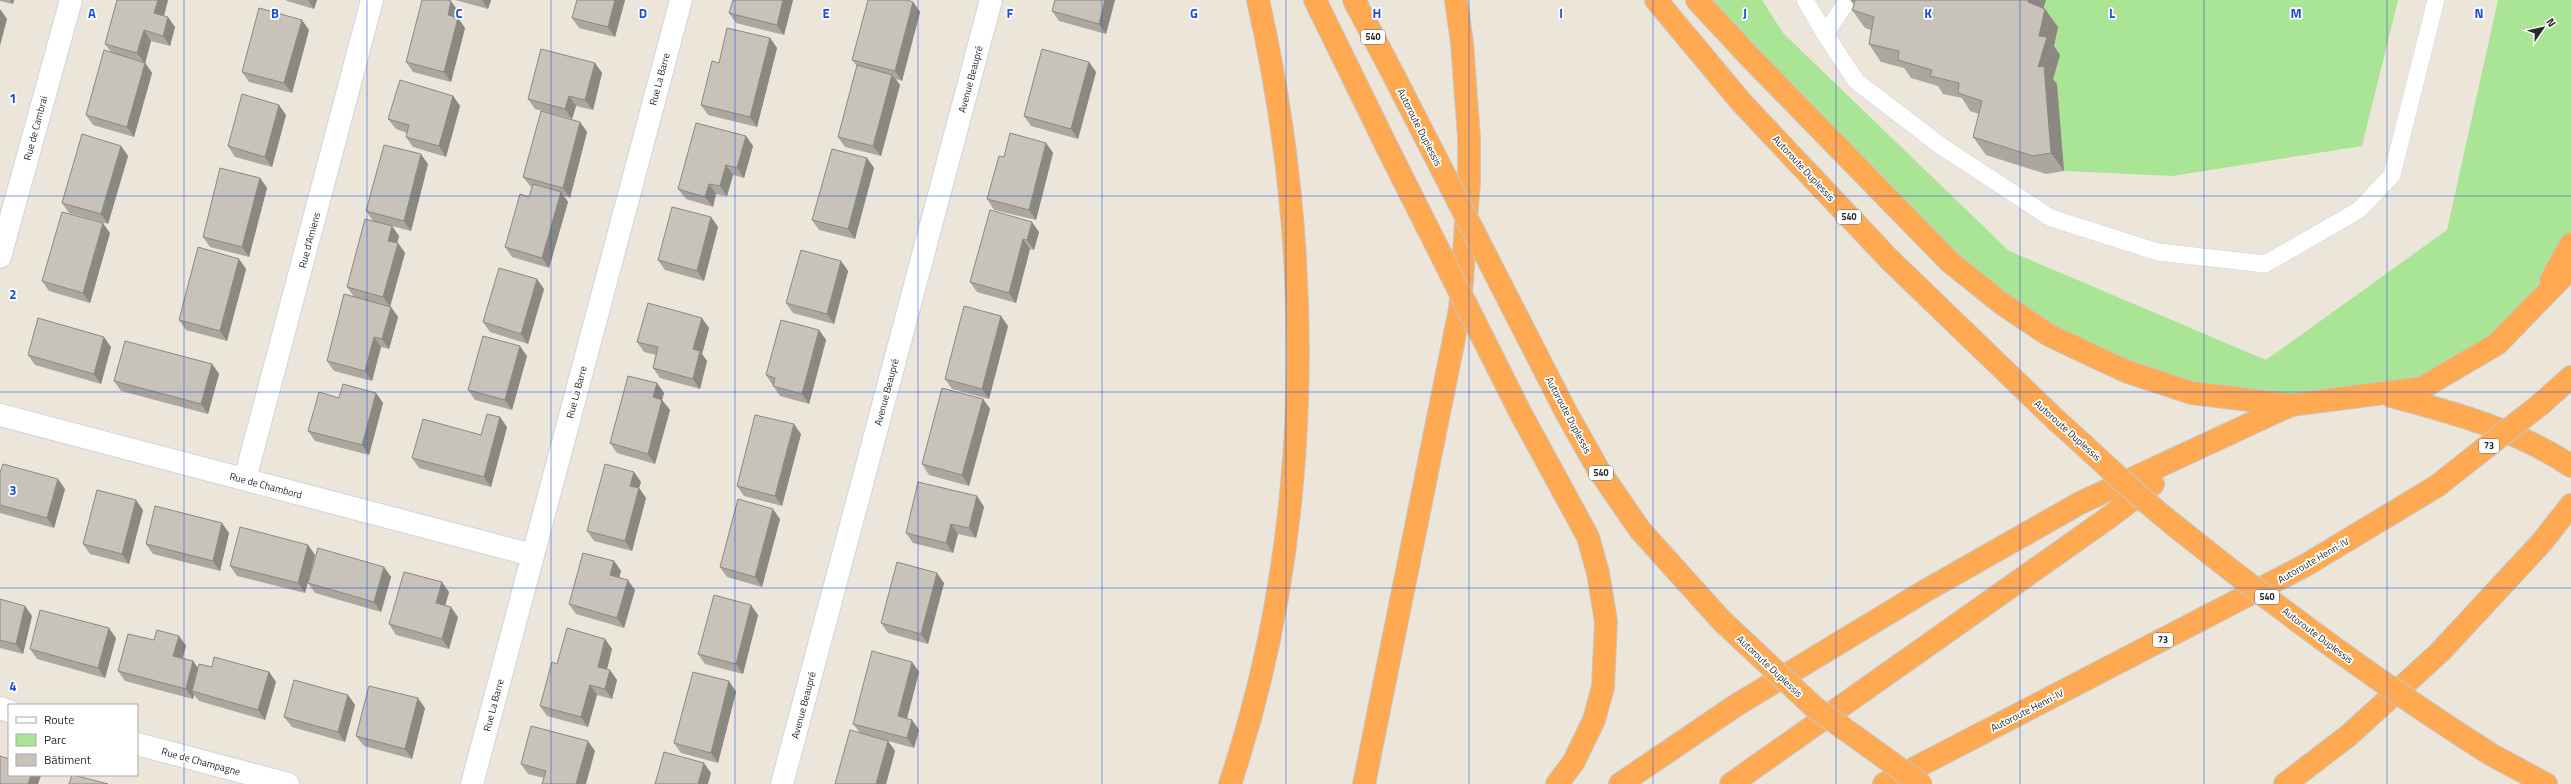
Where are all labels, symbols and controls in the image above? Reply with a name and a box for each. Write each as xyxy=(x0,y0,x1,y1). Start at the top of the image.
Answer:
text: A xyxy=(88,3,96,23)
text: B xyxy=(271,3,279,23)
text: C xyxy=(455,3,463,23)
text: D xyxy=(639,3,647,23)
text: E xyxy=(822,3,830,23)
text: F xyxy=(1007,3,1014,23)
text: G xyxy=(1190,3,1198,23)
text: H xyxy=(1373,3,1381,23)
text: I xyxy=(1559,3,1563,23)
text: J xyxy=(1743,3,1747,23)
text: K xyxy=(1924,3,1932,23)
text: L xyxy=(2109,3,2115,23)
text: M xyxy=(2290,3,2302,23)
text: N xyxy=(2474,3,2484,23)
north arrow xyxy=(2523,8,2563,48)
text: N xyxy=(2543,15,2560,30)
road number: 540 xyxy=(1361,30,1385,44)
street label: Avenue Beaupré xyxy=(954,44,987,114)
street label: Rue La Barre xyxy=(645,51,674,107)
street label: Autoroute Duplessis xyxy=(1394,86,1446,169)
text: 1 xyxy=(9,88,17,108)
street label: Rue de Cambrai xyxy=(20,94,51,162)
street label: Autoroute Duplessis xyxy=(1769,132,1838,205)
street label: Rue d'Amiens xyxy=(295,210,324,270)
road number: 540 xyxy=(1837,210,1861,224)
text: 2 xyxy=(9,284,17,304)
street label: Avenue Beaupré xyxy=(870,357,903,427)
street label: Rue La Barre xyxy=(562,364,591,420)
street label: Autoroute Duplessis xyxy=(1542,374,1595,457)
street label: Autoroute Duplessis xyxy=(2031,396,2105,465)
road number: 73 xyxy=(2479,439,2499,453)
road number: 540 xyxy=(1589,466,1613,480)
street label: Rue de Chambord xyxy=(228,469,304,502)
text: 3 xyxy=(9,480,17,500)
street label: Autoroute Henri-IV xyxy=(2275,534,2352,587)
road number: 540 xyxy=(2255,590,2279,604)
street label: Autoroute Duplessis xyxy=(2279,604,2357,667)
street label: Autoroute Duplessis xyxy=(1733,632,1806,701)
road number: 73 xyxy=(2153,633,2173,647)
street label: Avenue Beaupré xyxy=(787,670,820,740)
text: 4 xyxy=(9,676,17,696)
street label: Rue La Barre xyxy=(479,677,508,733)
street label: Autoroute Henri-IV xyxy=(1988,685,2067,735)
legend xyxy=(8,704,138,776)
text: Route xyxy=(44,710,74,729)
text: Parc xyxy=(44,730,66,749)
street label: Rue de Champagne xyxy=(160,744,242,779)
text: Bâtiment xyxy=(44,750,92,769)

